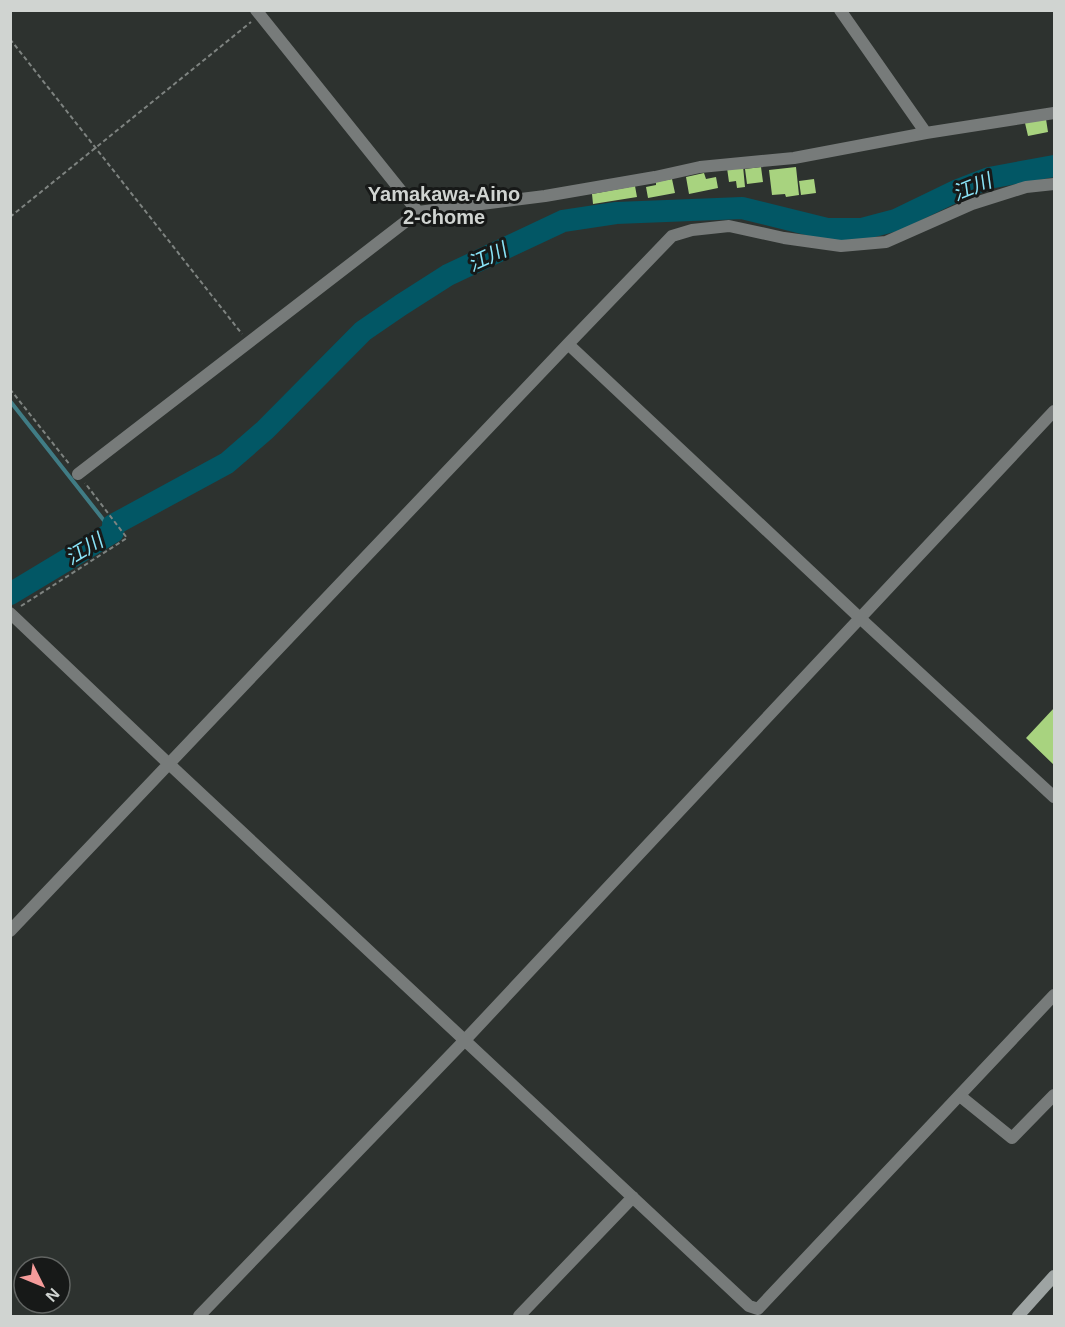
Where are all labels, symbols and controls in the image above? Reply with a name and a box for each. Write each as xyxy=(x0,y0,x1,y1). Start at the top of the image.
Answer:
water label: 江川 xyxy=(949,169,997,205)
district label: Yamakawa-Aino 2-chome xyxy=(368,183,520,228)
water label: 江川 xyxy=(464,238,512,275)
water label: 江川 xyxy=(61,528,109,569)
north arrow xyxy=(12,1255,72,1315)
text: N xyxy=(42,1285,63,1305)

